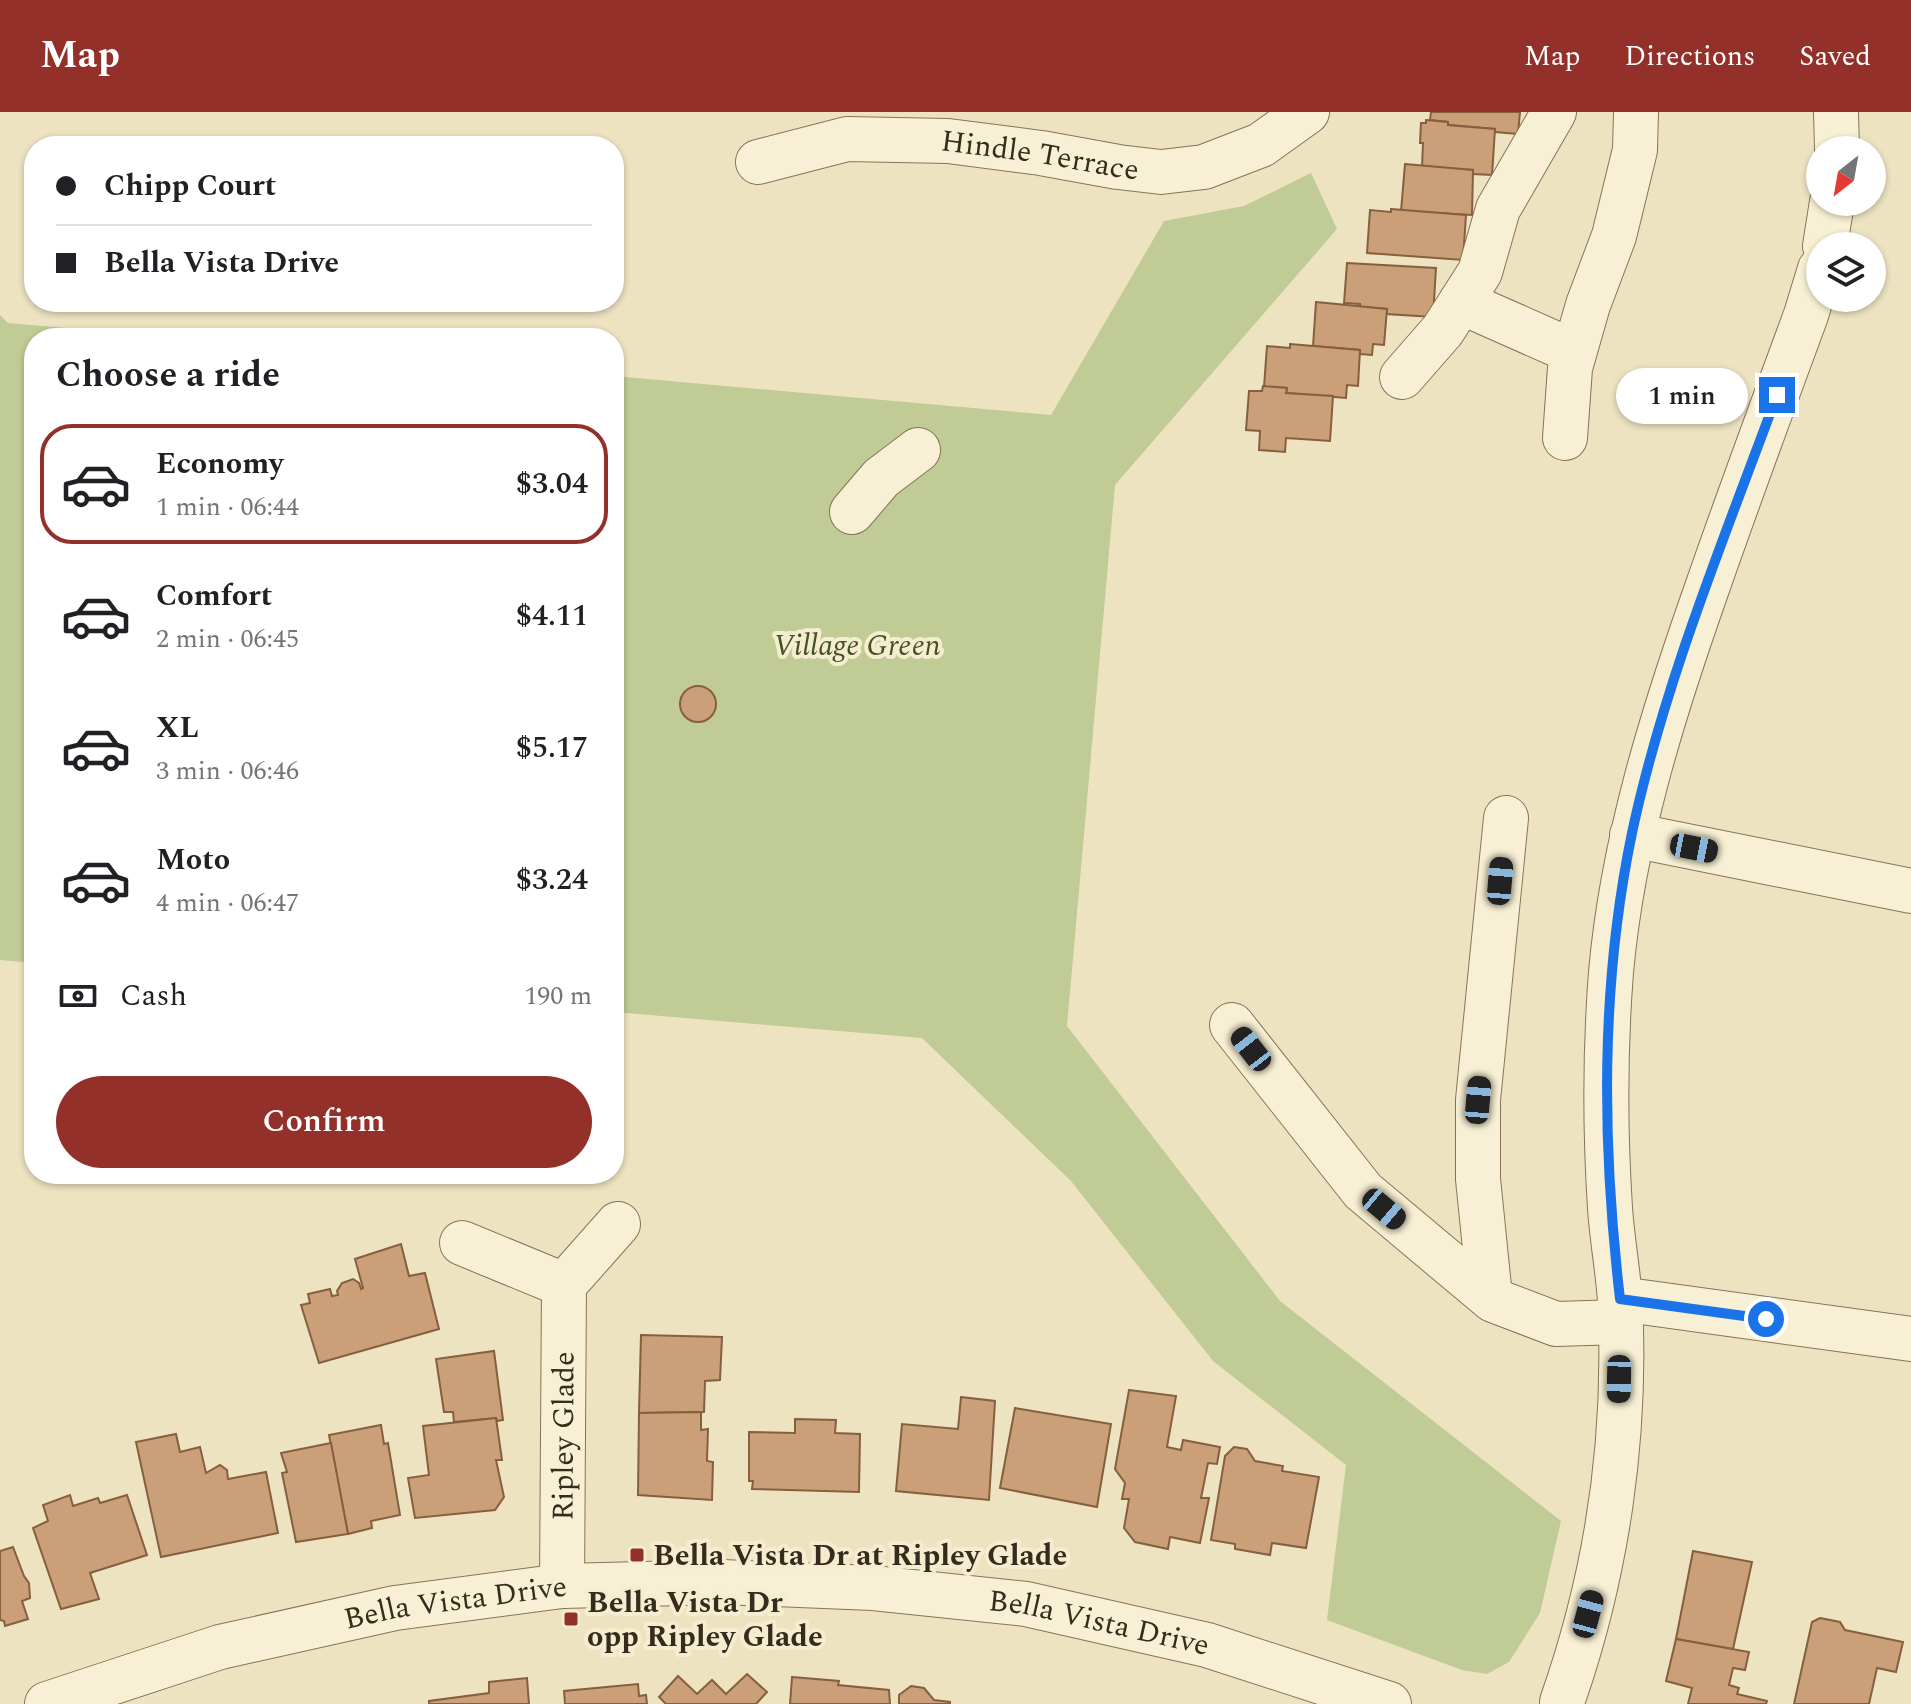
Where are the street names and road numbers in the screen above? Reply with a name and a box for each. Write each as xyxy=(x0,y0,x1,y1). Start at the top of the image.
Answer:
street label: Hindle Terrace xyxy=(938,118,1141,193)
street label: Ripley Glade xyxy=(540,1351,588,1521)
street label: Bella Vista Drive xyxy=(340,1564,570,1643)
street label: Bella Vista Drive xyxy=(986,1578,1214,1669)

